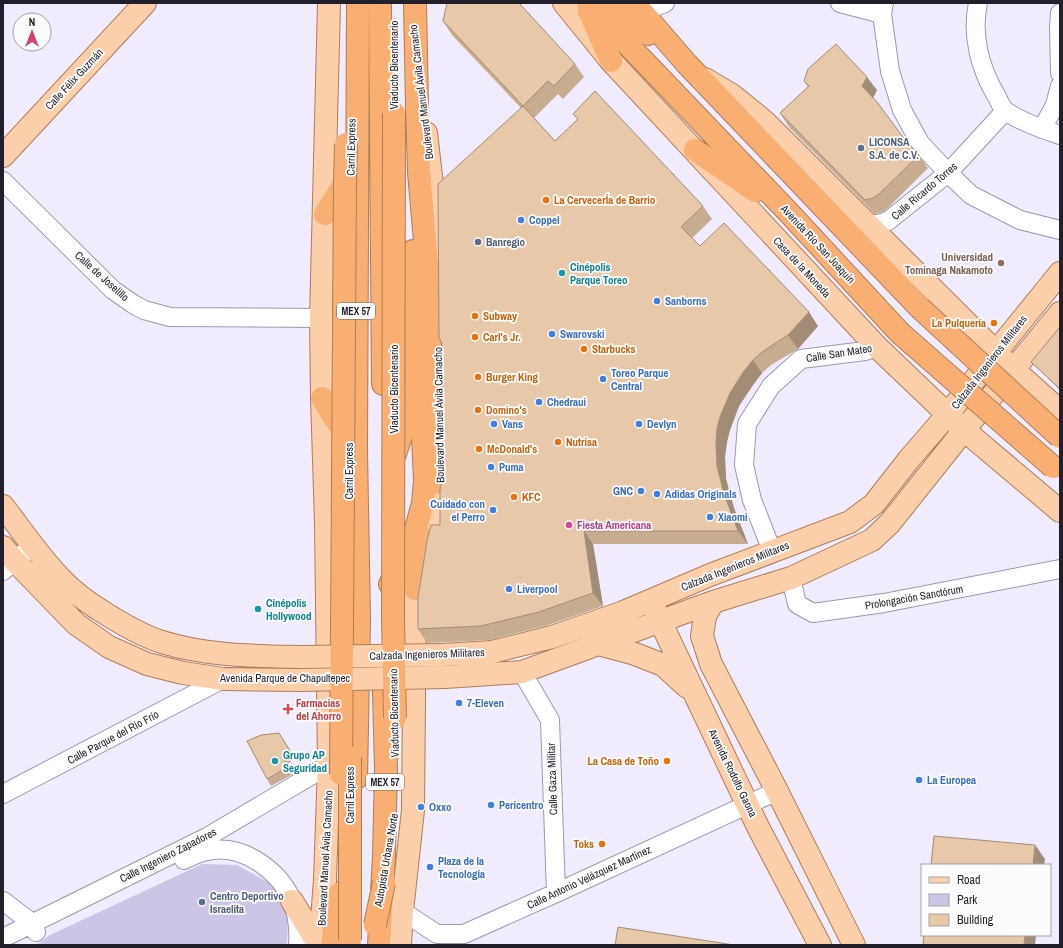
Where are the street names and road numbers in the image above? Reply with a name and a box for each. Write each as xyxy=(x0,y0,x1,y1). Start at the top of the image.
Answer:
street label: Viaducto Bicentenario xyxy=(387,20,401,110)
street label: Boulevard Manuel Ávila Camacho xyxy=(406,24,436,160)
street label: Calle Félix Guzmán xyxy=(42,45,106,113)
street label: Carril Express xyxy=(344,118,359,176)
street label: Calle Ricardo Torres xyxy=(888,159,960,223)
street label: Avenida Río San Joaquín xyxy=(777,201,858,286)
street label: Casa de la Moneda xyxy=(770,234,834,300)
street label: Calle de Joselillo xyxy=(72,248,132,304)
road number: MEX 57 xyxy=(337,303,375,319)
street label: Calzada Ingenieros Militares xyxy=(948,312,1030,412)
street label: Calle San Mateo xyxy=(805,341,873,365)
street label: Viaducto Bicentenario xyxy=(387,344,401,434)
street label: Boulevard Manuel Ávila Camacho xyxy=(431,347,447,483)
street label: Carril Express xyxy=(342,442,356,500)
street label: Calzada Ingenieros Militares xyxy=(679,538,792,594)
street label: Prolongación Sanctórum xyxy=(864,581,964,613)
street label: Calzada Ingenieros Militares xyxy=(369,645,485,663)
street label: Viaducto Bicentenario xyxy=(386,668,402,758)
street label: Avenida Parque de Chapultepec xyxy=(219,671,351,685)
street label: Calle Parque del Río Frío xyxy=(65,707,161,767)
street label: Avenida Rodolfo Gaona xyxy=(705,726,760,819)
street label: Calle Gaza Militar xyxy=(544,743,560,815)
street label: Carril Express xyxy=(343,766,357,824)
road number: MEX 57 xyxy=(366,774,404,790)
street label: Boulevard Manuel Ávila Camacho xyxy=(314,790,336,926)
street label: Autopista Urbana Norte xyxy=(371,812,401,909)
street label: Calle Ingeniero Zapadores xyxy=(117,824,219,885)
street label: Calle Antonio Velázquez Martínez xyxy=(525,842,654,912)

